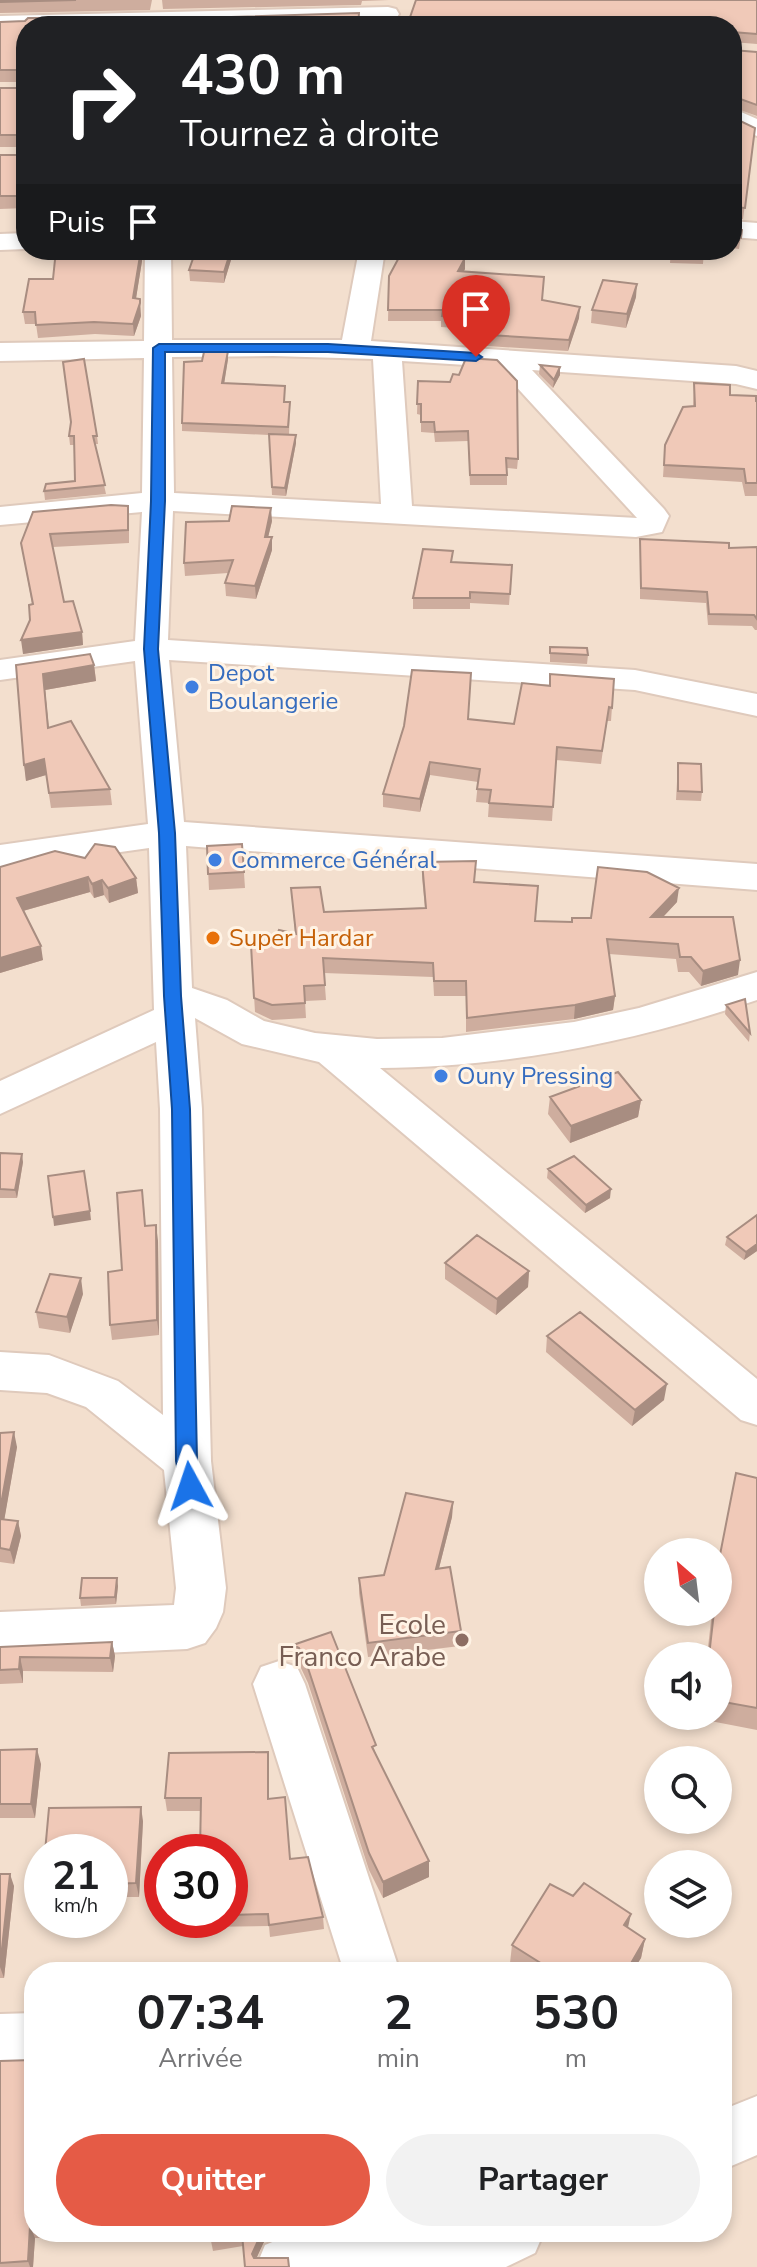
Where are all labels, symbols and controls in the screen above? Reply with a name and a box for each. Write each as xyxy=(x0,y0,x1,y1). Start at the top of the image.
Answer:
text: 430 m xyxy=(180,37,345,114)
icon: right xyxy=(48,48,152,152)
text: Tournez à droite xyxy=(180,110,439,159)
icon: arrive xyxy=(121,200,165,244)
text: Puis xyxy=(48,202,105,243)
pin xyxy=(442,275,510,357)
icon: arrive xyxy=(454,287,498,331)
place label: Depot Boulangerie xyxy=(208,657,338,717)
marker: Depot Boulangerie xyxy=(183,678,201,696)
place label: Commerce Général xyxy=(231,844,437,876)
marker: Commerce Général xyxy=(206,851,224,869)
place label: Super Hardar xyxy=(229,922,374,954)
marker: Super Hardar xyxy=(204,929,222,947)
place label: Ouny Pressing xyxy=(457,1060,613,1092)
marker: Ouny Pressing xyxy=(432,1067,450,1085)
position arrow xyxy=(148,1444,232,1528)
north arrow xyxy=(644,1538,732,1626)
map controls xyxy=(644,1538,732,1938)
place label: Ecole Franco Arabe xyxy=(279,1606,446,1676)
marker: Ecole Franco Arabe xyxy=(453,1631,471,1649)
button: sound xyxy=(644,1642,732,1730)
button: search xyxy=(644,1746,732,1834)
speed limit sign: 30 xyxy=(144,1834,248,1938)
text: 21 xyxy=(52,1849,100,1903)
button: layers xyxy=(644,1850,732,1938)
text: km/h xyxy=(54,1892,98,1919)
text: 07:34 xyxy=(137,1980,264,2046)
text: 2 xyxy=(384,1980,413,2046)
text: 530 xyxy=(533,1980,619,2046)
text: Arrivée xyxy=(158,2041,243,2076)
text: min xyxy=(377,2041,420,2076)
text: m xyxy=(565,2041,587,2076)
button: Quitter xyxy=(56,2134,370,2226)
button: Partager xyxy=(386,2134,700,2226)

